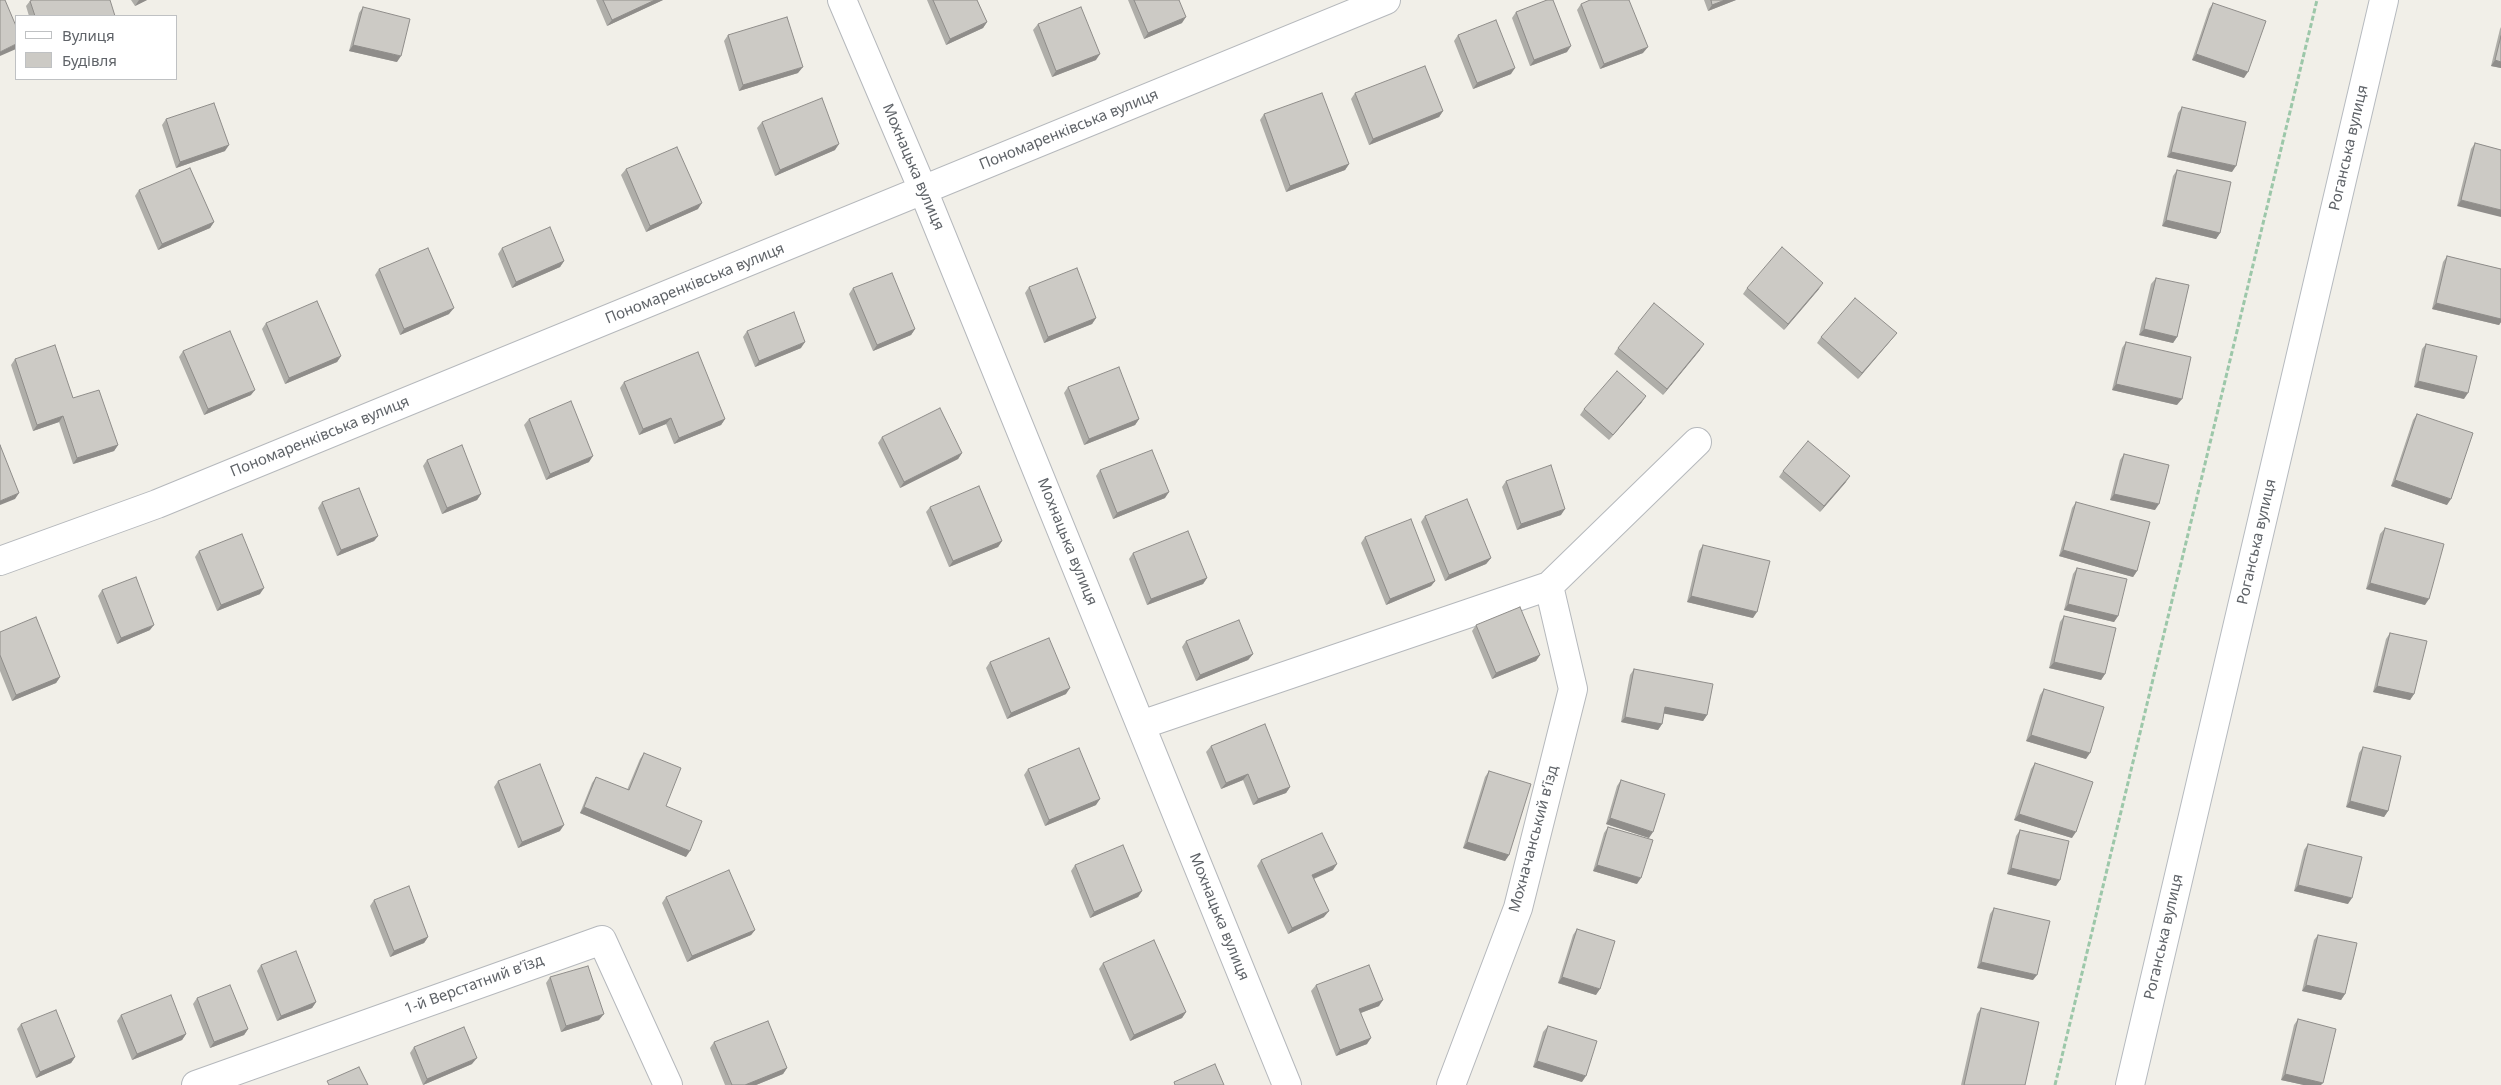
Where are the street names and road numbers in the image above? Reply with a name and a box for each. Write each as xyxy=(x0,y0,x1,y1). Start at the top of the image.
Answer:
street label: Роганська вулиця xyxy=(2326,83,2372,213)
street label: Пономаренківська вулиця xyxy=(977,86,1161,174)
street label: Мохнацька вулиця xyxy=(878,101,948,233)
street label: Пономаренківська вулиця xyxy=(603,240,787,328)
street label: Пономаренківська вулиця xyxy=(228,393,412,481)
street label: Мохнацька вулиця xyxy=(1033,476,1101,608)
street label: Роганська вулиця xyxy=(2234,477,2280,607)
street label: Мохначанський в’їзд xyxy=(1506,763,1562,915)
street label: Мохнацька вулиця xyxy=(1185,851,1253,983)
street label: Роганська вулиця xyxy=(2141,872,2187,1002)
street label: 1-й Верстатний в’їзд xyxy=(402,951,546,1019)

